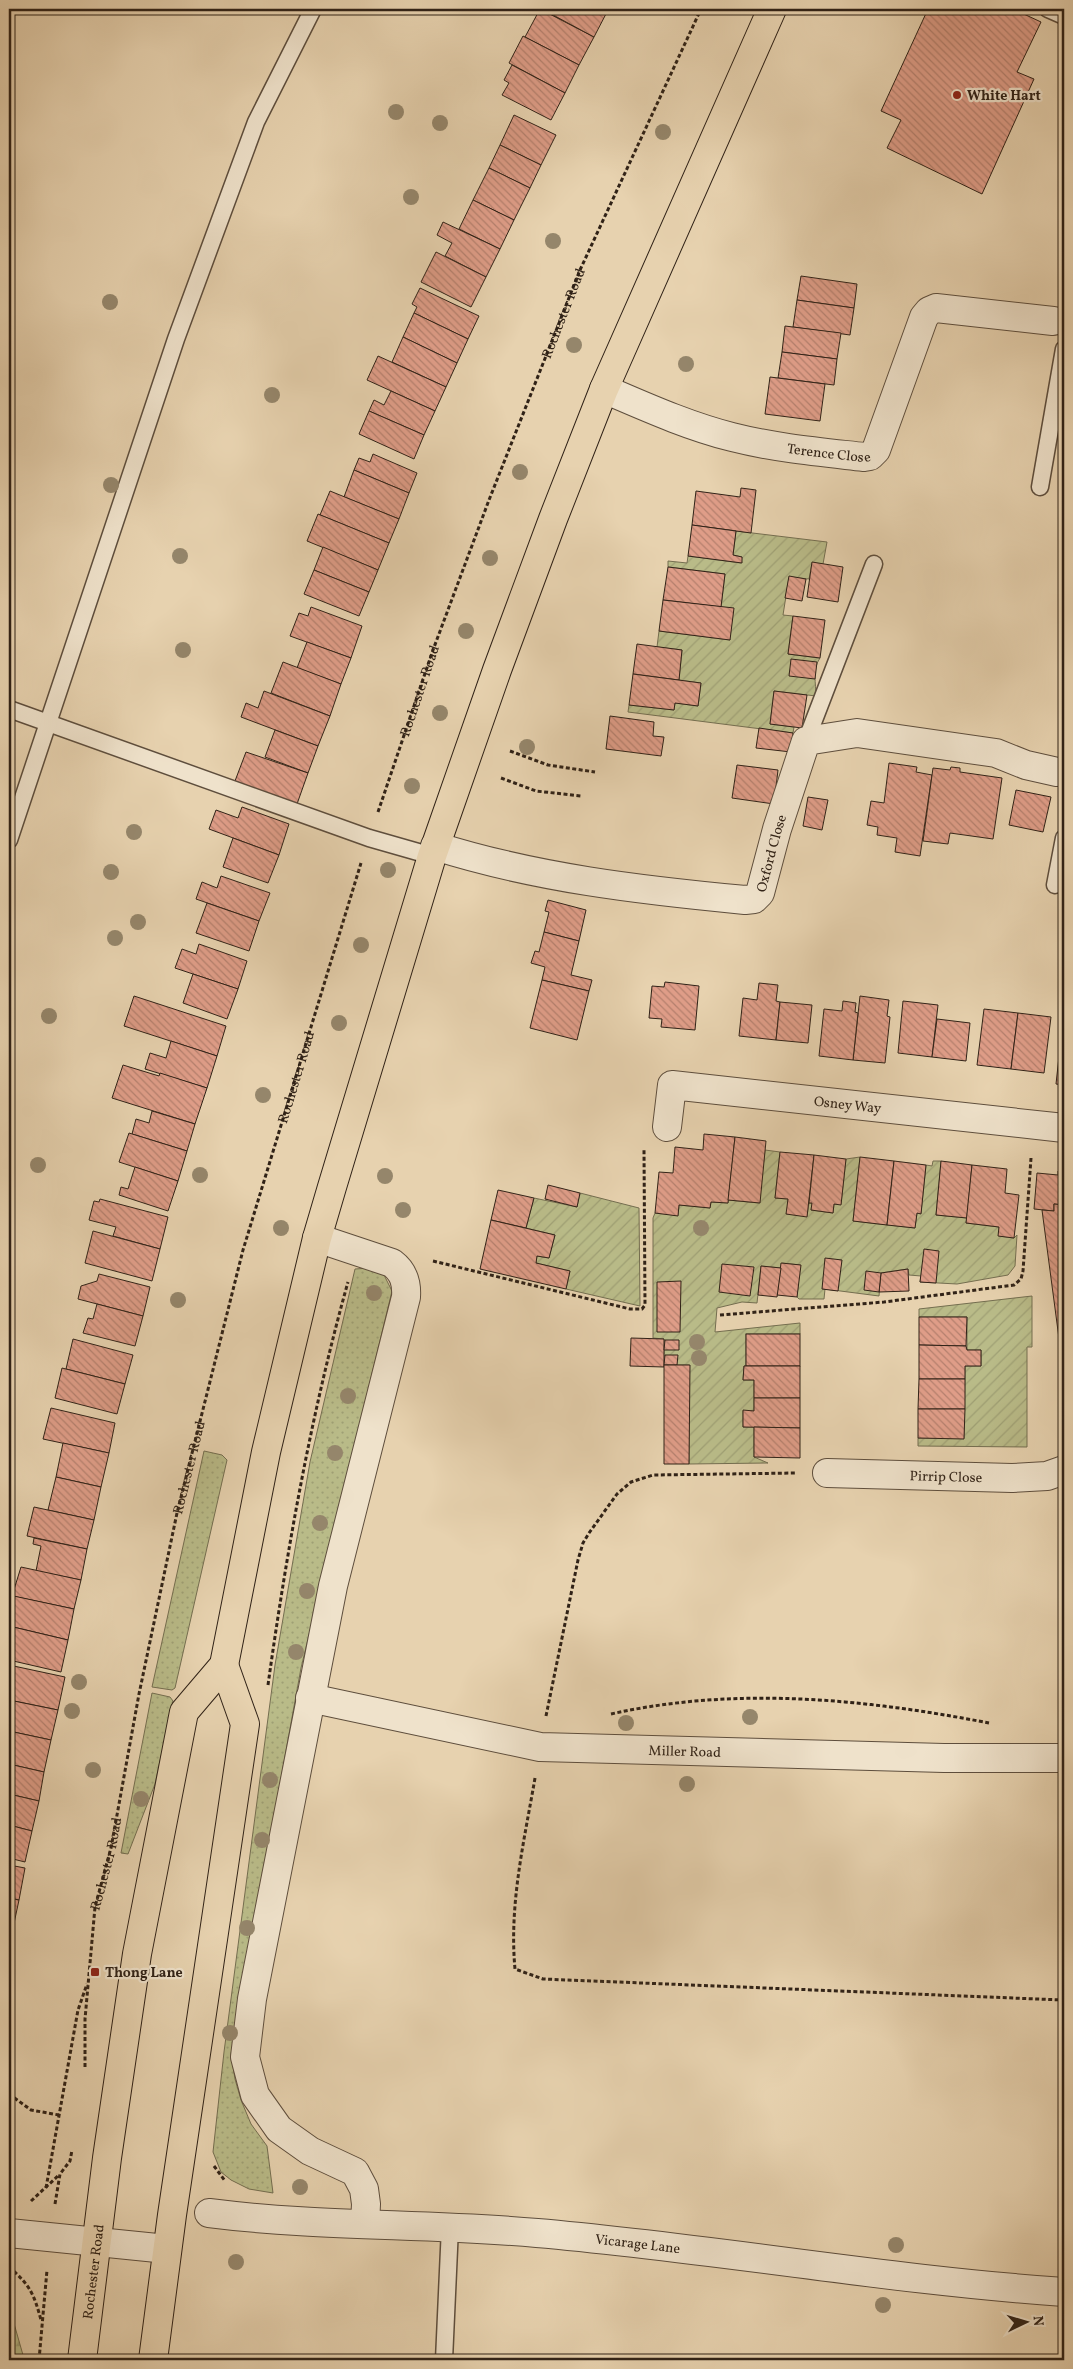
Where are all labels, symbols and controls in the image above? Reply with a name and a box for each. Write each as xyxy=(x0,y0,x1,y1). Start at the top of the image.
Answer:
place label: White Hart xyxy=(967,87,1041,106)
marker: White Hart xyxy=(951,89,963,101)
street label: Rochester Road xyxy=(538,266,591,362)
street label: Terence Close xyxy=(786,440,873,468)
street label: Rochester Road xyxy=(396,643,445,740)
street label: Oxford Close xyxy=(753,812,792,895)
street label: Rochester Road xyxy=(274,1029,320,1126)
street label: Osney Way xyxy=(813,1093,883,1119)
street label: Rochester Road xyxy=(169,1419,211,1516)
street label: Pirrip Close xyxy=(909,1467,983,1488)
street label: Miller Road xyxy=(648,1742,721,1763)
street label: Rochester Road xyxy=(86,1816,127,1913)
place label: Thong Lane xyxy=(105,1964,183,1983)
marker: Thong Lane xyxy=(89,1966,101,1978)
street label: Rochester Road xyxy=(79,2223,110,2320)
street label: Vicarage Lane xyxy=(594,2231,682,2259)
north arrow xyxy=(1000,2296,1050,2346)
text: N xyxy=(1028,2315,1047,2327)

